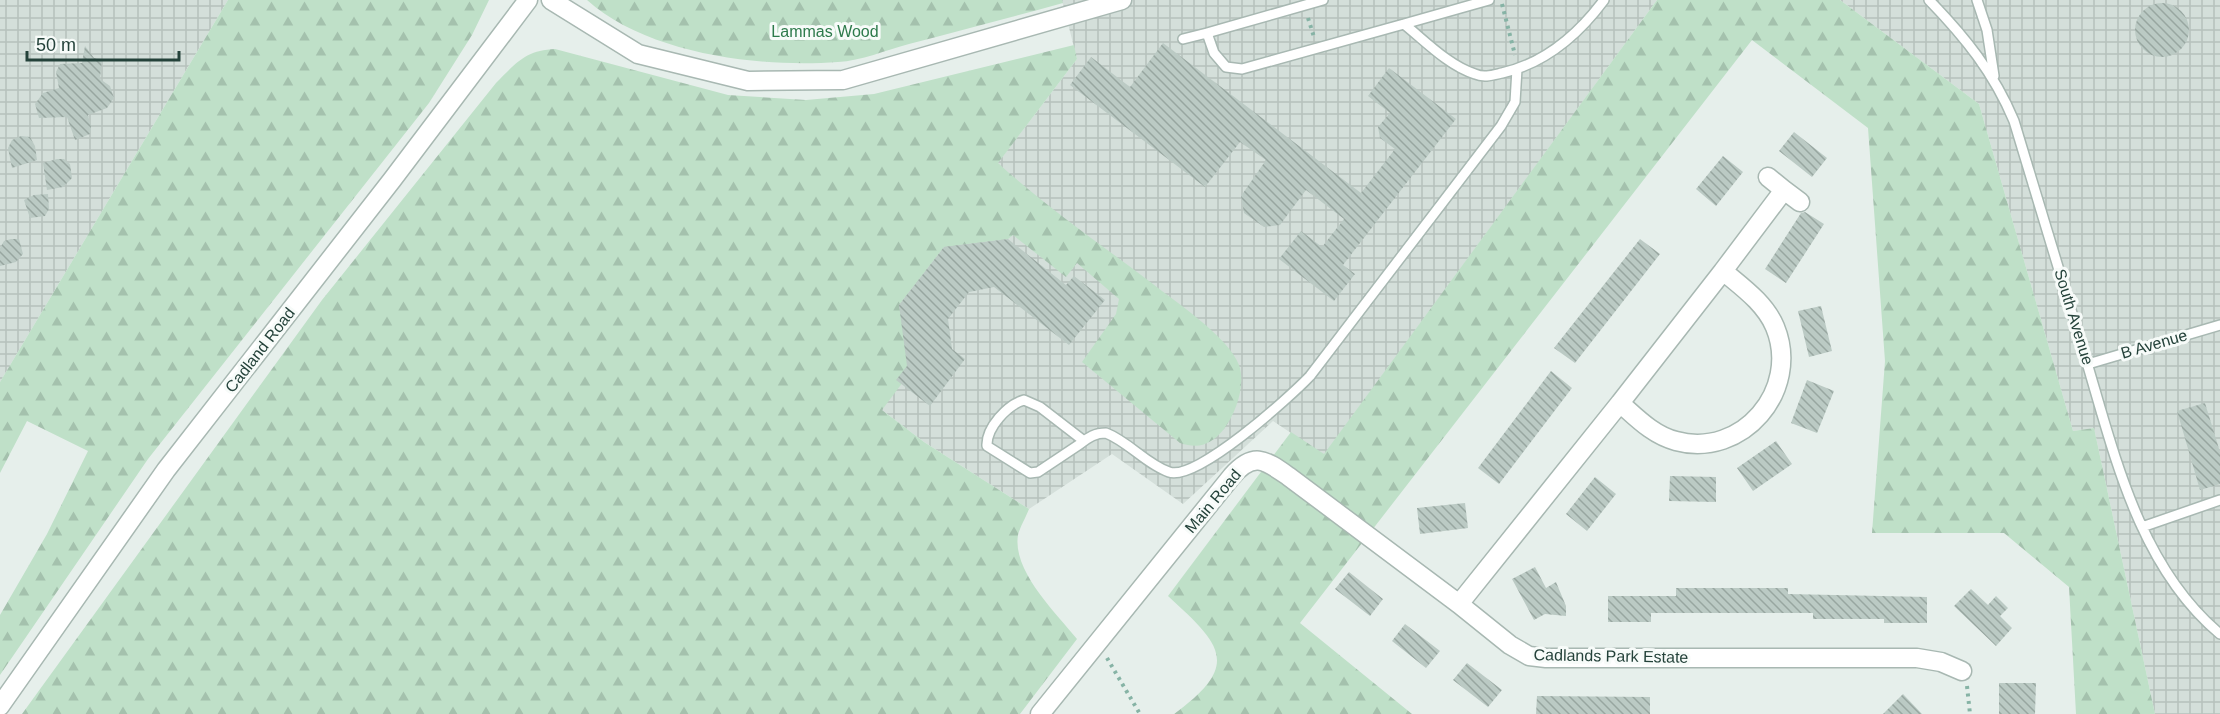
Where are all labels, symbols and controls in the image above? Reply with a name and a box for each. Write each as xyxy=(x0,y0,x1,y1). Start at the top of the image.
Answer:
park label: Lammas Wood xyxy=(771,23,879,40)
scale bar xyxy=(27,24,178,62)
text: 50 m xyxy=(36,35,76,55)
street label: South Avenue xyxy=(2051,267,2097,367)
street label: Cadland Road xyxy=(222,304,298,396)
street label: B Avenue xyxy=(2119,326,2189,362)
street label: Main Road xyxy=(1182,466,1244,536)
street label: Cadlands Park Estate xyxy=(1533,646,1689,666)

